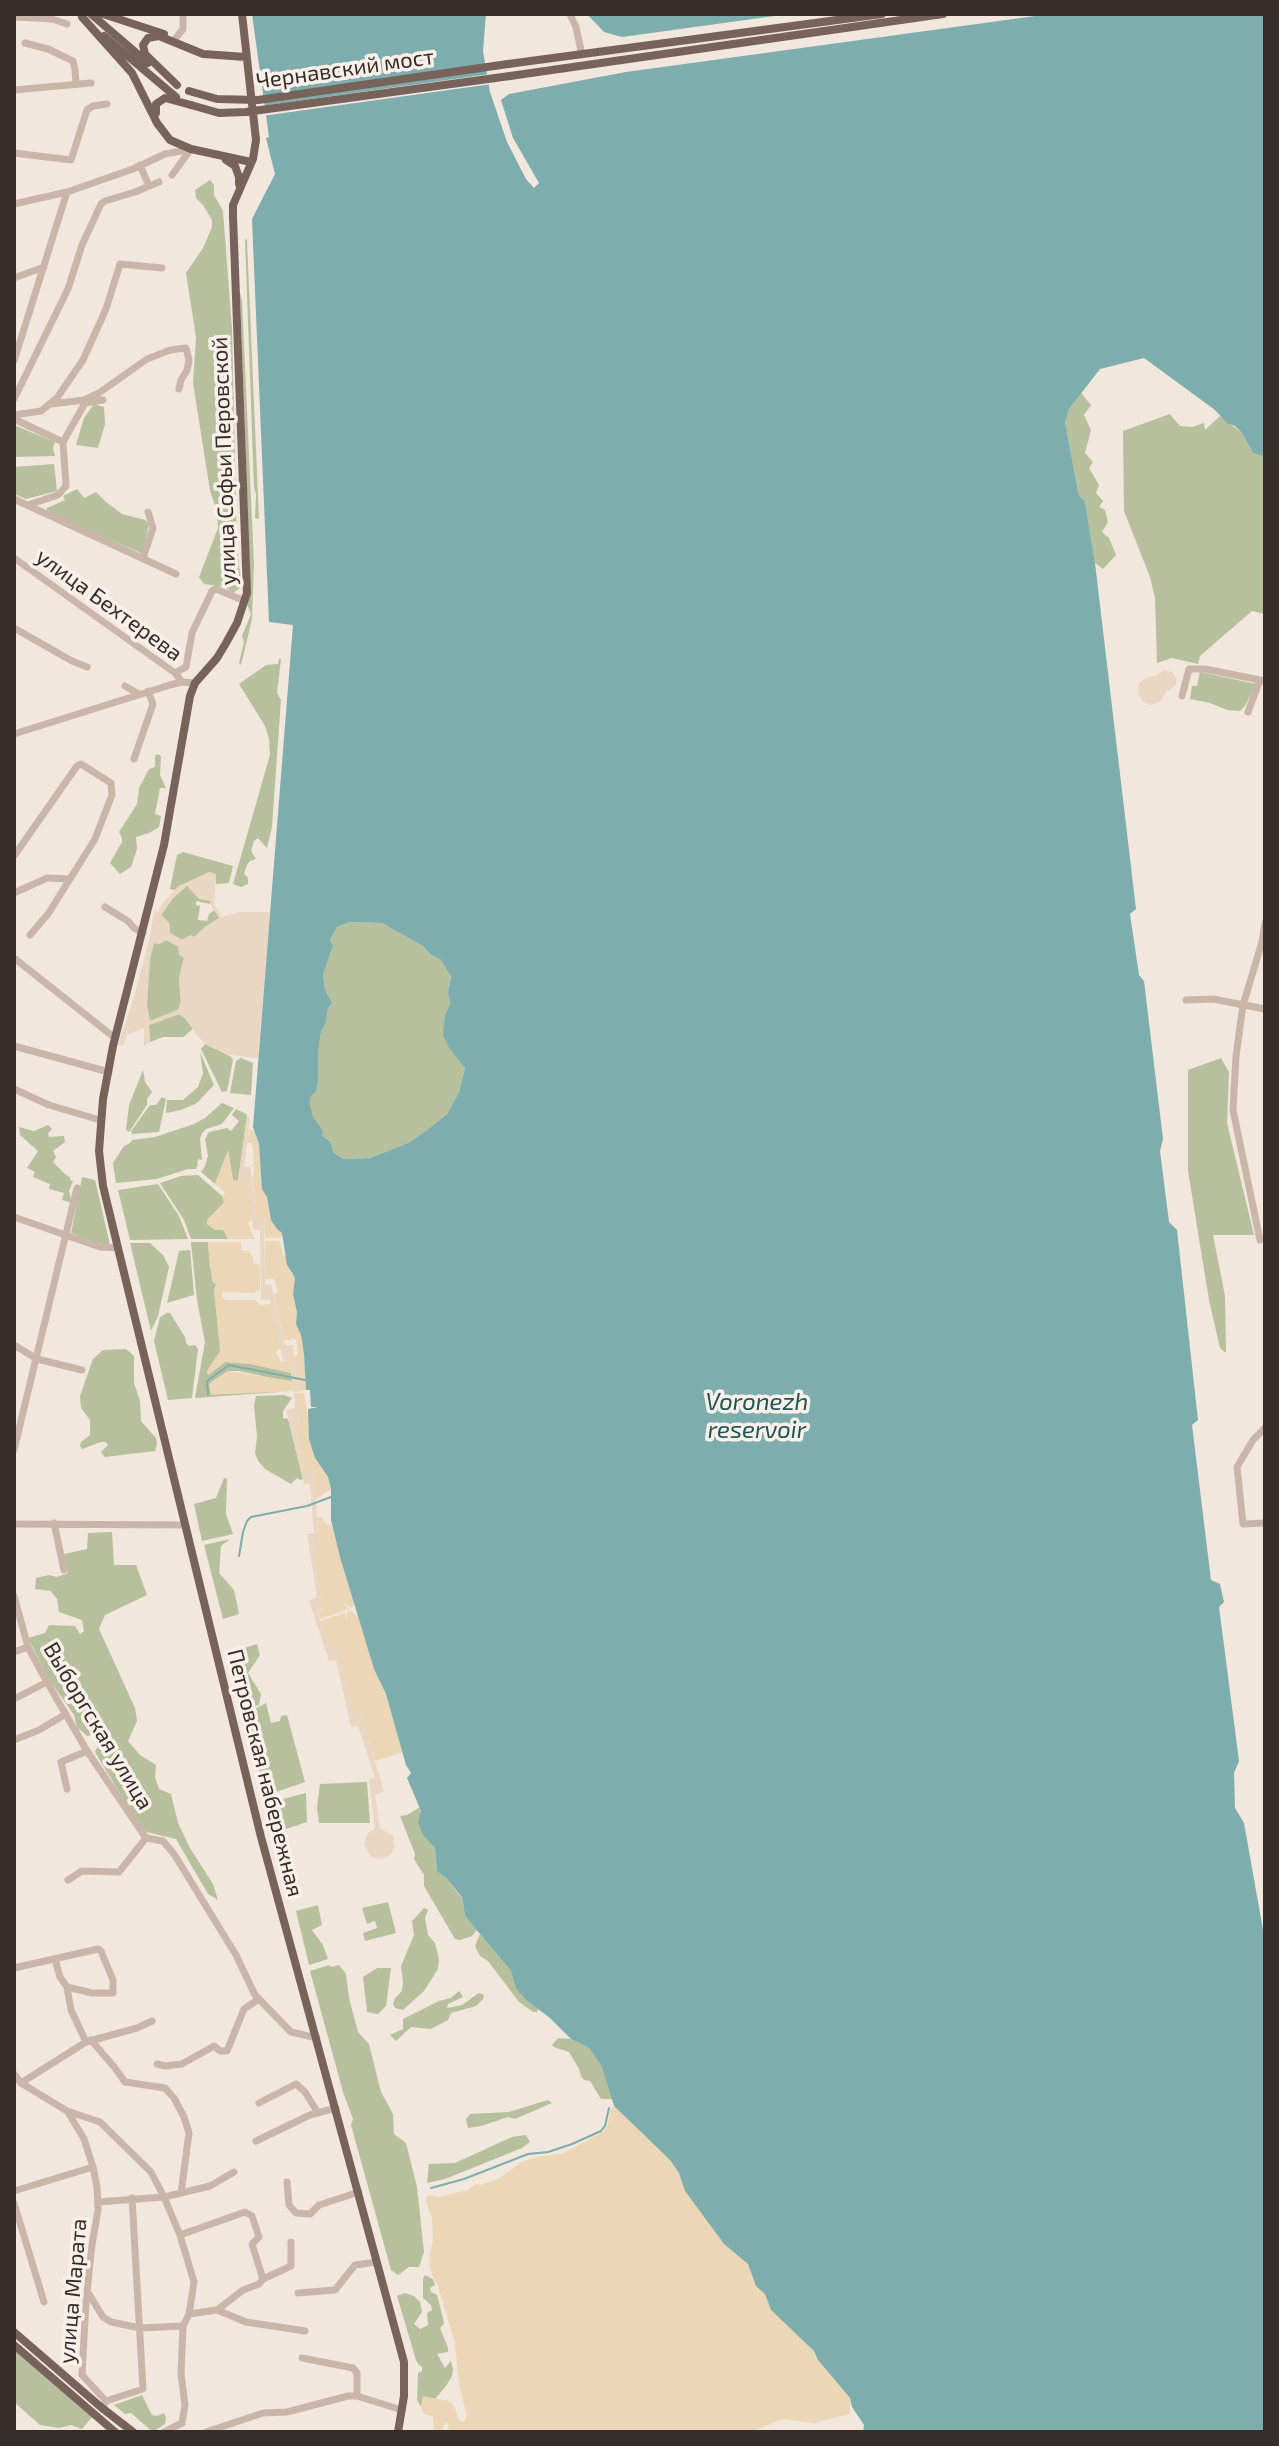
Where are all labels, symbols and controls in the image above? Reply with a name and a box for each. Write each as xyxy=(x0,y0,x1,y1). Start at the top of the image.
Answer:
street label: Чернавский мост xyxy=(254,43,436,95)
street label: улица Софьи Перовской xyxy=(206,336,242,586)
street label: улица Бехтерева xyxy=(31,543,187,667)
water label: Voronezh reservoir xyxy=(706,1388,808,1444)
street label: Выборгская улица xyxy=(38,1638,158,1814)
street label: Петровская набережная xyxy=(221,1646,309,1900)
street label: улица Марата xyxy=(54,2217,92,2365)

